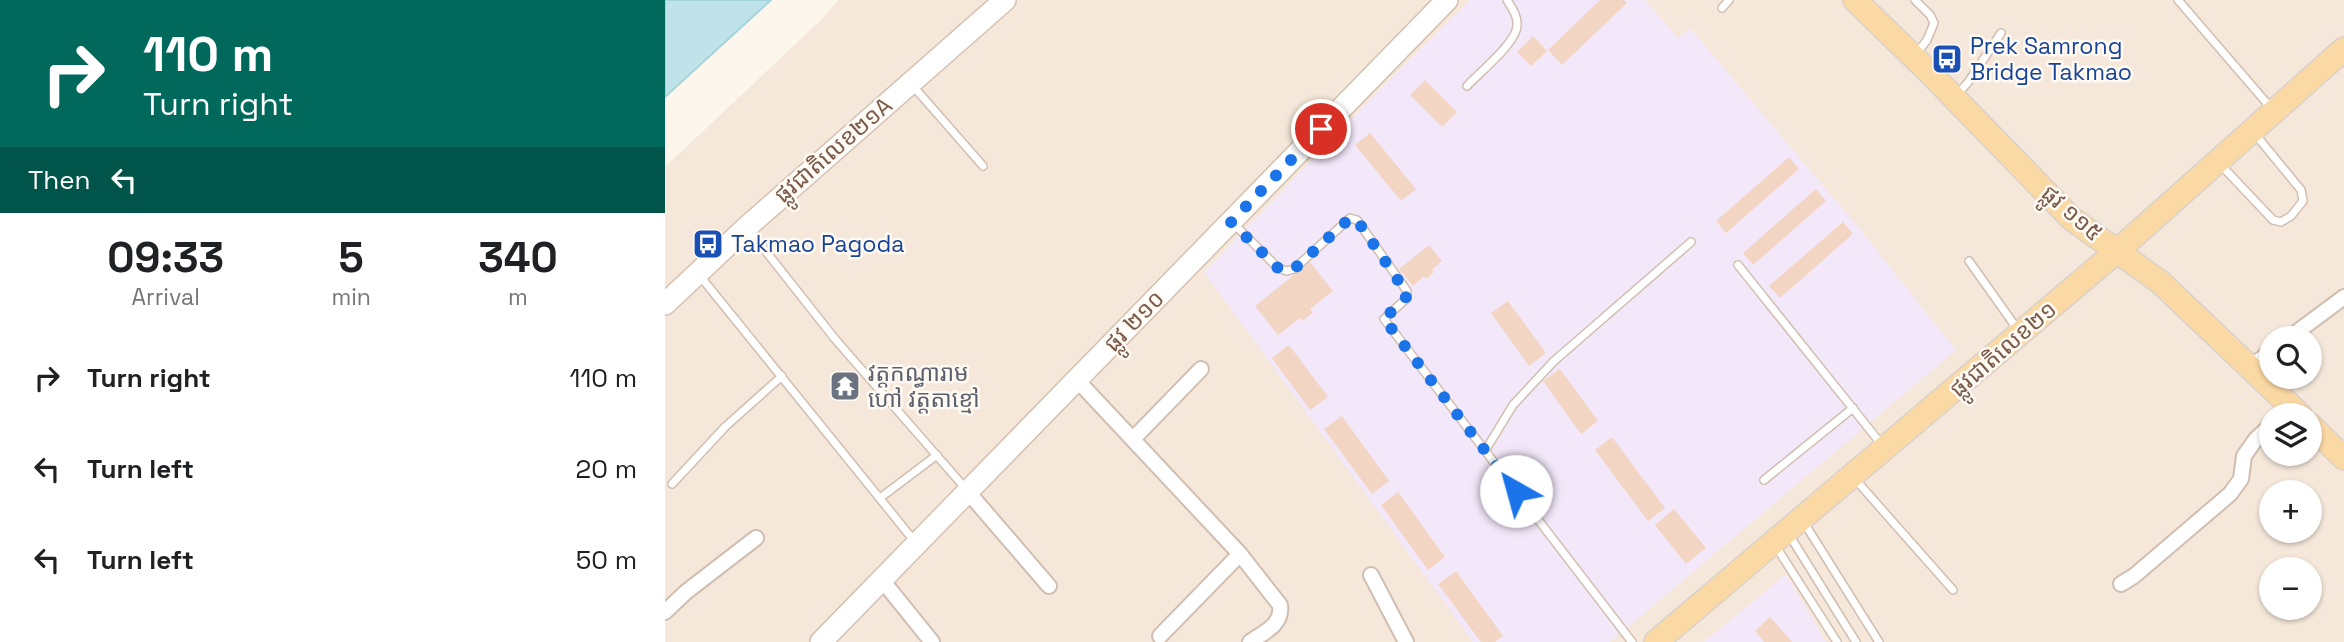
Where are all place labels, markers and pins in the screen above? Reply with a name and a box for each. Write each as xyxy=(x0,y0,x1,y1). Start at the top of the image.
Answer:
place label: Prek Samrong Bridge Takmao xyxy=(1970,31,2132,87)
bus stop icon: Prek Samrong Bridge Takmao xyxy=(1930,42,1964,76)
pin xyxy=(1291,99,1351,159)
bus stop icon: Takmao Pagoda xyxy=(691,227,725,261)
place label: Takmao Pagoda xyxy=(731,229,904,259)
place label: វត្តកណ្ធារាម ហៅ វត្តតាខ្មៅ xyxy=(868,358,980,414)
temple icon: វត្តកណ្ធារាម ហៅ វត្តតាខ្មៅ xyxy=(828,369,862,403)

